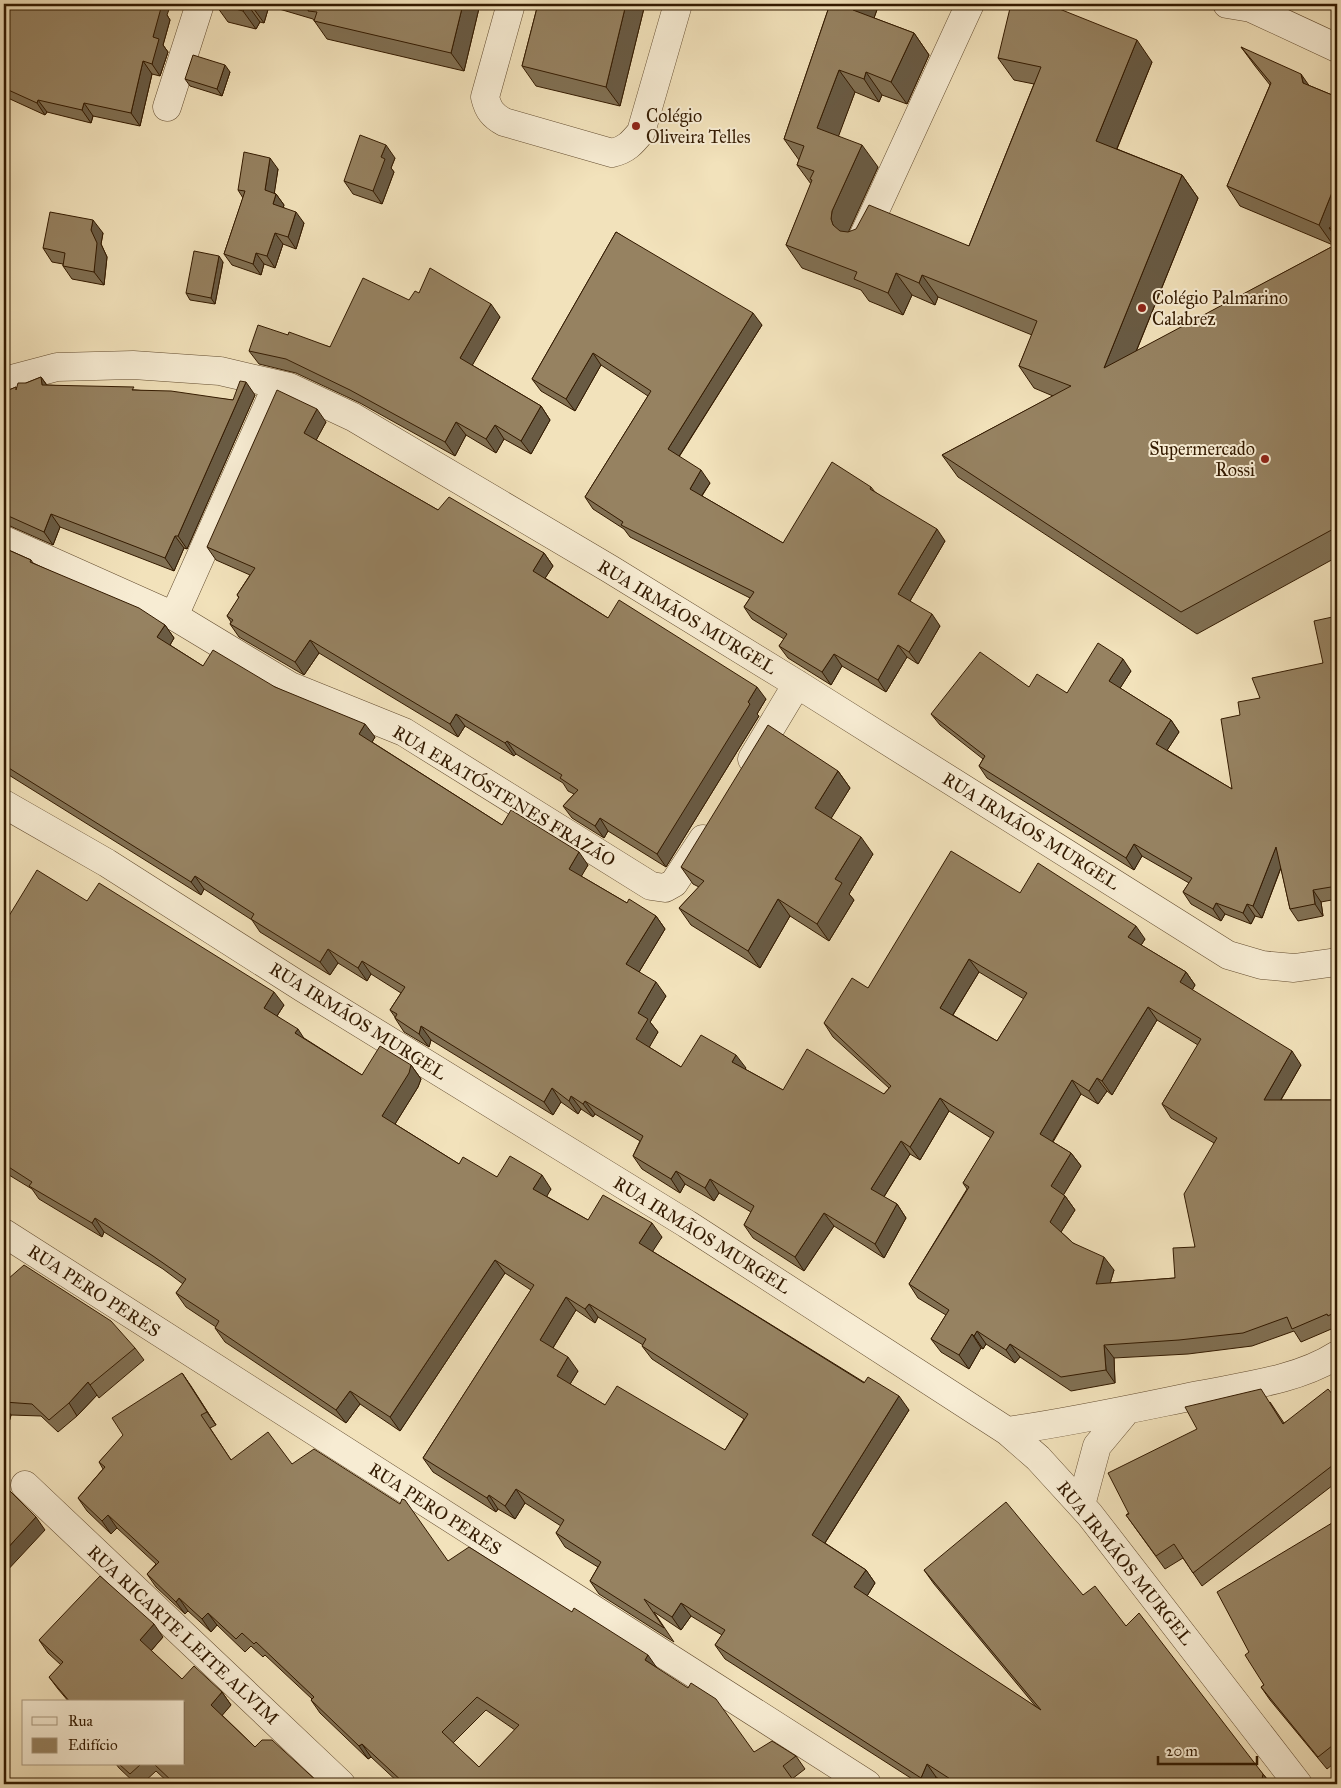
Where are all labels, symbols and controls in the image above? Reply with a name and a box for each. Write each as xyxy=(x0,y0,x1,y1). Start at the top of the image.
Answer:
place label: Colégio Oliveira Telles xyxy=(646,105,751,148)
marker: Colégio Oliveira Telles xyxy=(630,120,642,132)
place label: Colégio Palmarino Calabrez xyxy=(1152,287,1288,330)
marker: Colégio Palmarino Calabrez xyxy=(1136,302,1148,314)
place label: Supermercado Rossi xyxy=(1149,438,1255,481)
marker: Supermercado Rossi xyxy=(1259,453,1271,465)
street label: RUA IRMÃOS MURGEL xyxy=(594,555,781,679)
street label: RUA ERATÓSTENES FRAZÃO xyxy=(389,719,620,871)
street label: RUA IRMÃOS MURGEL xyxy=(938,767,1124,895)
street label: RUA IRMÃOS MURGEL xyxy=(265,957,451,1085)
street label: RUA IRMÃOS MURGEL xyxy=(609,1171,795,1299)
street label: RUA PERO PERES xyxy=(24,1240,164,1342)
street label: RUA PERO PERES xyxy=(365,1458,505,1560)
street label: RUA IRMÃOS MURGEL xyxy=(1052,1477,1198,1650)
street label: RUA RICARTE LEITE ALVIM xyxy=(83,1541,283,1729)
legend xyxy=(22,1700,185,1766)
text: Rua xyxy=(68,1712,93,1730)
scale bar xyxy=(1158,1733,1257,1765)
text: Edifício xyxy=(68,1736,118,1754)
text: 20 m xyxy=(1166,1742,1198,1760)

